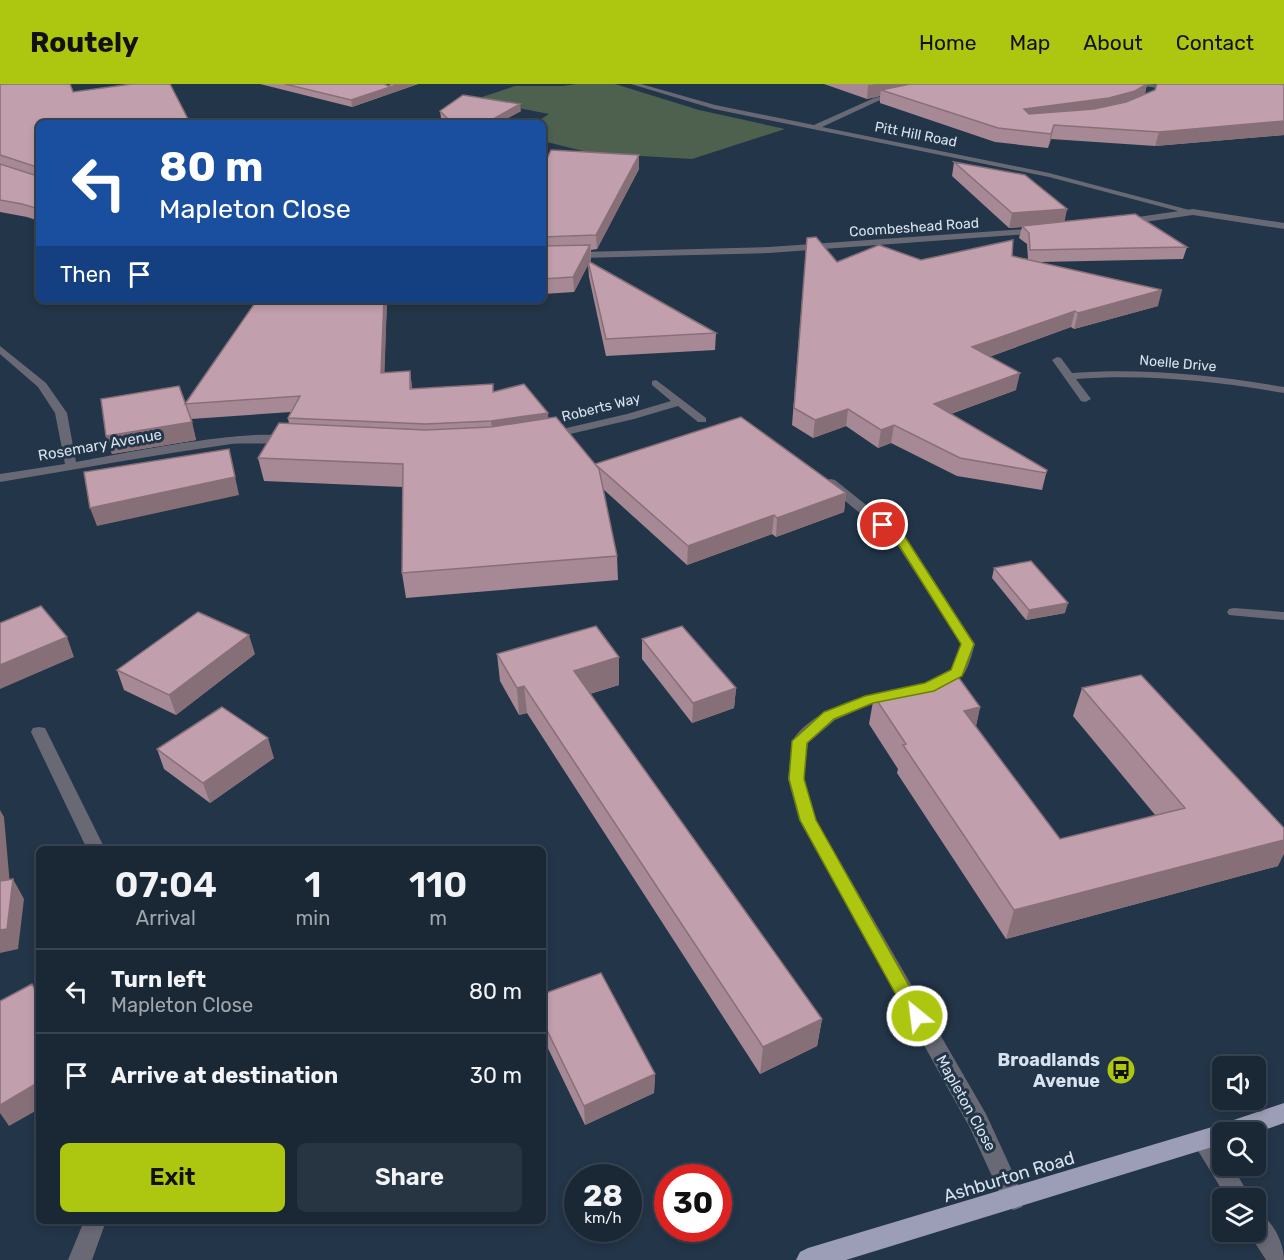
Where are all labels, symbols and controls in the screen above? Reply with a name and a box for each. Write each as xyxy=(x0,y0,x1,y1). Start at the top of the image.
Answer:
text: Routely xyxy=(30,26,139,59)
text: Home xyxy=(919,30,976,55)
text: Map xyxy=(1009,30,1050,55)
text: About xyxy=(1083,30,1143,55)
text: Contact xyxy=(1176,30,1254,55)
street label: Pitt Hill Road xyxy=(873,118,959,151)
text: 80 m xyxy=(159,142,263,192)
icon: left xyxy=(60,144,138,222)
text: Mapleton Close xyxy=(159,193,351,225)
street label: Coombeshead Road xyxy=(849,214,980,241)
icon: arrive xyxy=(123,258,156,291)
text: Then xyxy=(60,261,111,288)
street label: Noelle Drive xyxy=(1139,352,1217,375)
street label: Roberts Way xyxy=(560,389,643,425)
street label: Rosemary Avenue xyxy=(37,425,163,465)
pin xyxy=(857,499,908,550)
icon: arrive xyxy=(866,508,899,541)
text: 07:04 xyxy=(115,863,217,906)
text: 1 xyxy=(304,863,322,906)
text: 110 xyxy=(409,863,467,906)
text: Arrival xyxy=(136,906,196,930)
text: min xyxy=(296,906,330,930)
text: m xyxy=(429,906,447,930)
text: Turn left xyxy=(111,966,206,993)
icon: left xyxy=(60,975,93,1008)
text: 80 m xyxy=(469,978,522,1005)
position arrow xyxy=(885,984,949,1048)
text: Mapleton Close xyxy=(111,993,253,1017)
place label: Broadlands Avenue xyxy=(998,1049,1100,1092)
street label: Mapleton Close xyxy=(932,1052,1000,1154)
bus stop icon: Broadlands Avenue xyxy=(1105,1054,1137,1086)
map controls xyxy=(1212,1056,1266,1242)
button: sound xyxy=(1212,1056,1266,1110)
icon: arrive xyxy=(60,1059,93,1092)
text: Arrive at destination xyxy=(111,1062,338,1089)
text: 30 m xyxy=(470,1062,522,1089)
button: search xyxy=(1212,1122,1266,1176)
button: Exit xyxy=(60,1143,285,1212)
button: Share xyxy=(297,1143,522,1212)
street label: Ashburton Road xyxy=(941,1147,1077,1207)
speed limit sign: 30 xyxy=(654,1164,732,1242)
text: 28 xyxy=(583,1178,623,1214)
button: layers xyxy=(1212,1188,1266,1242)
text: km/h xyxy=(584,1209,622,1227)

